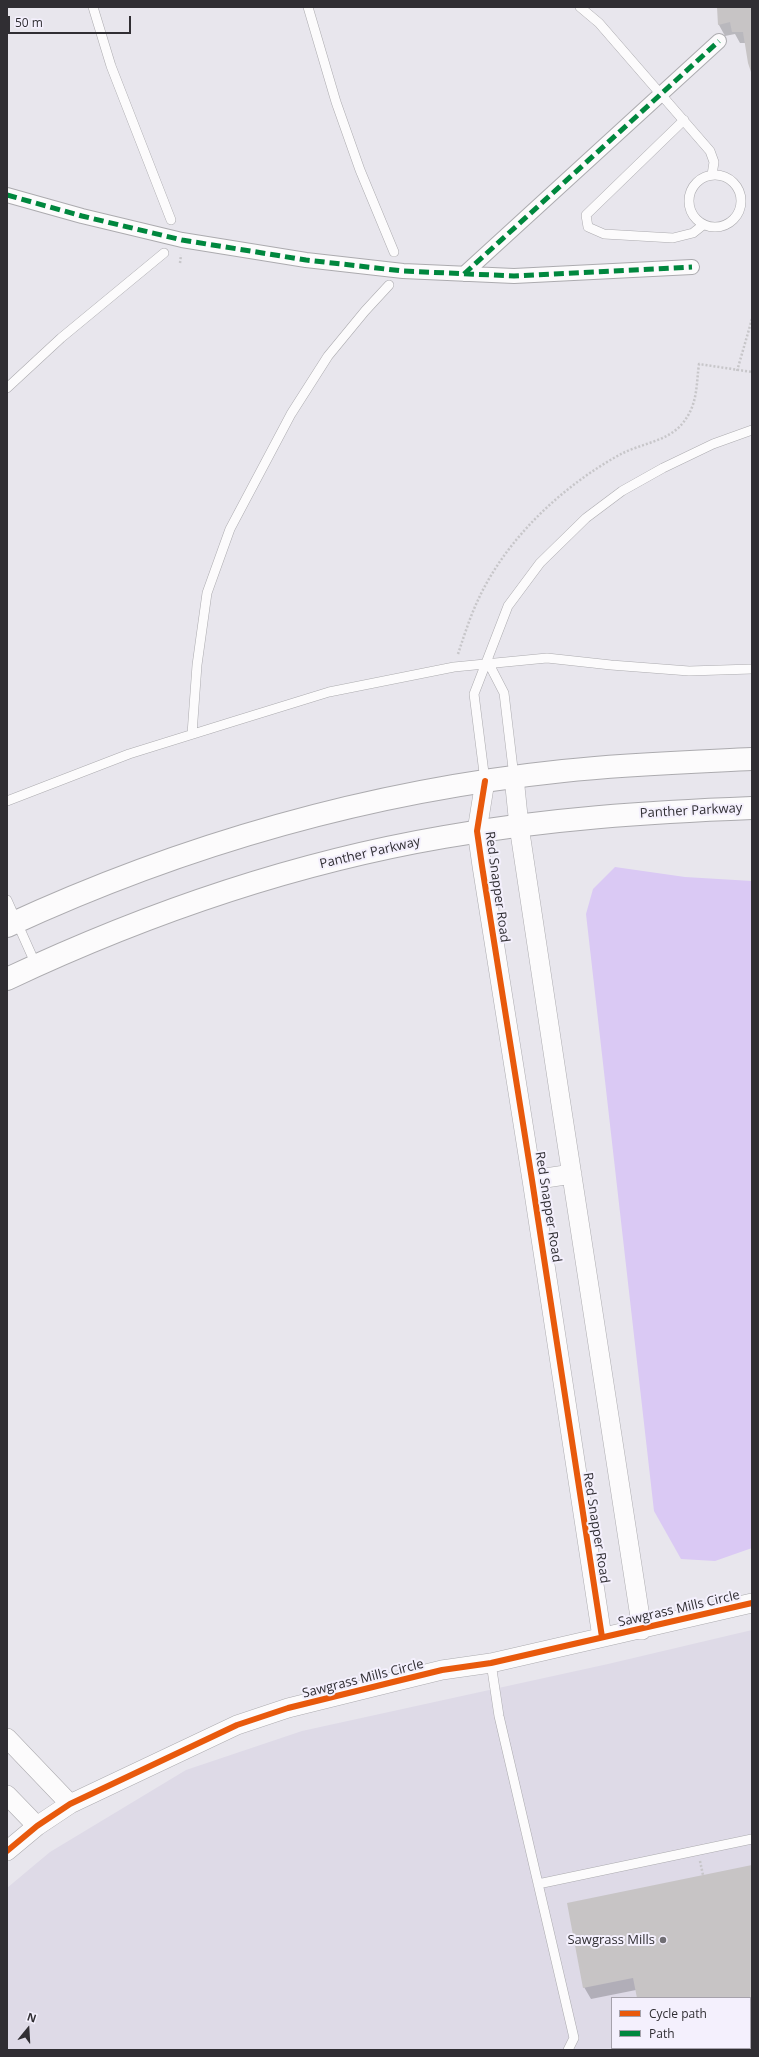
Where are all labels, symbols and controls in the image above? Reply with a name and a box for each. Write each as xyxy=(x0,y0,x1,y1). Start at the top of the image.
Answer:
scale bar xyxy=(10,8,133,34)
text: 50 m xyxy=(15,14,43,31)
street label: Panther Parkway xyxy=(639,801,743,821)
street label: Red Snapper Road xyxy=(481,831,513,943)
street label: Panther Parkway xyxy=(318,834,422,872)
street label: Red Snapper Road xyxy=(532,1151,564,1263)
street label: Red Snapper Road xyxy=(580,1472,612,1584)
street label: Sawgrass Mills Circle xyxy=(617,1587,741,1631)
street label: Sawgrass Mills Circle xyxy=(301,1656,425,1702)
place label: Sawgrass Mills xyxy=(567,1932,655,1948)
marker: Sawgrass Mills xyxy=(658,1935,668,1945)
legend xyxy=(611,1997,751,2049)
text: Cycle path xyxy=(649,2005,707,2022)
north arrow xyxy=(8,2009,48,2049)
text: N xyxy=(25,2009,38,2026)
text: Path xyxy=(649,2025,675,2042)

